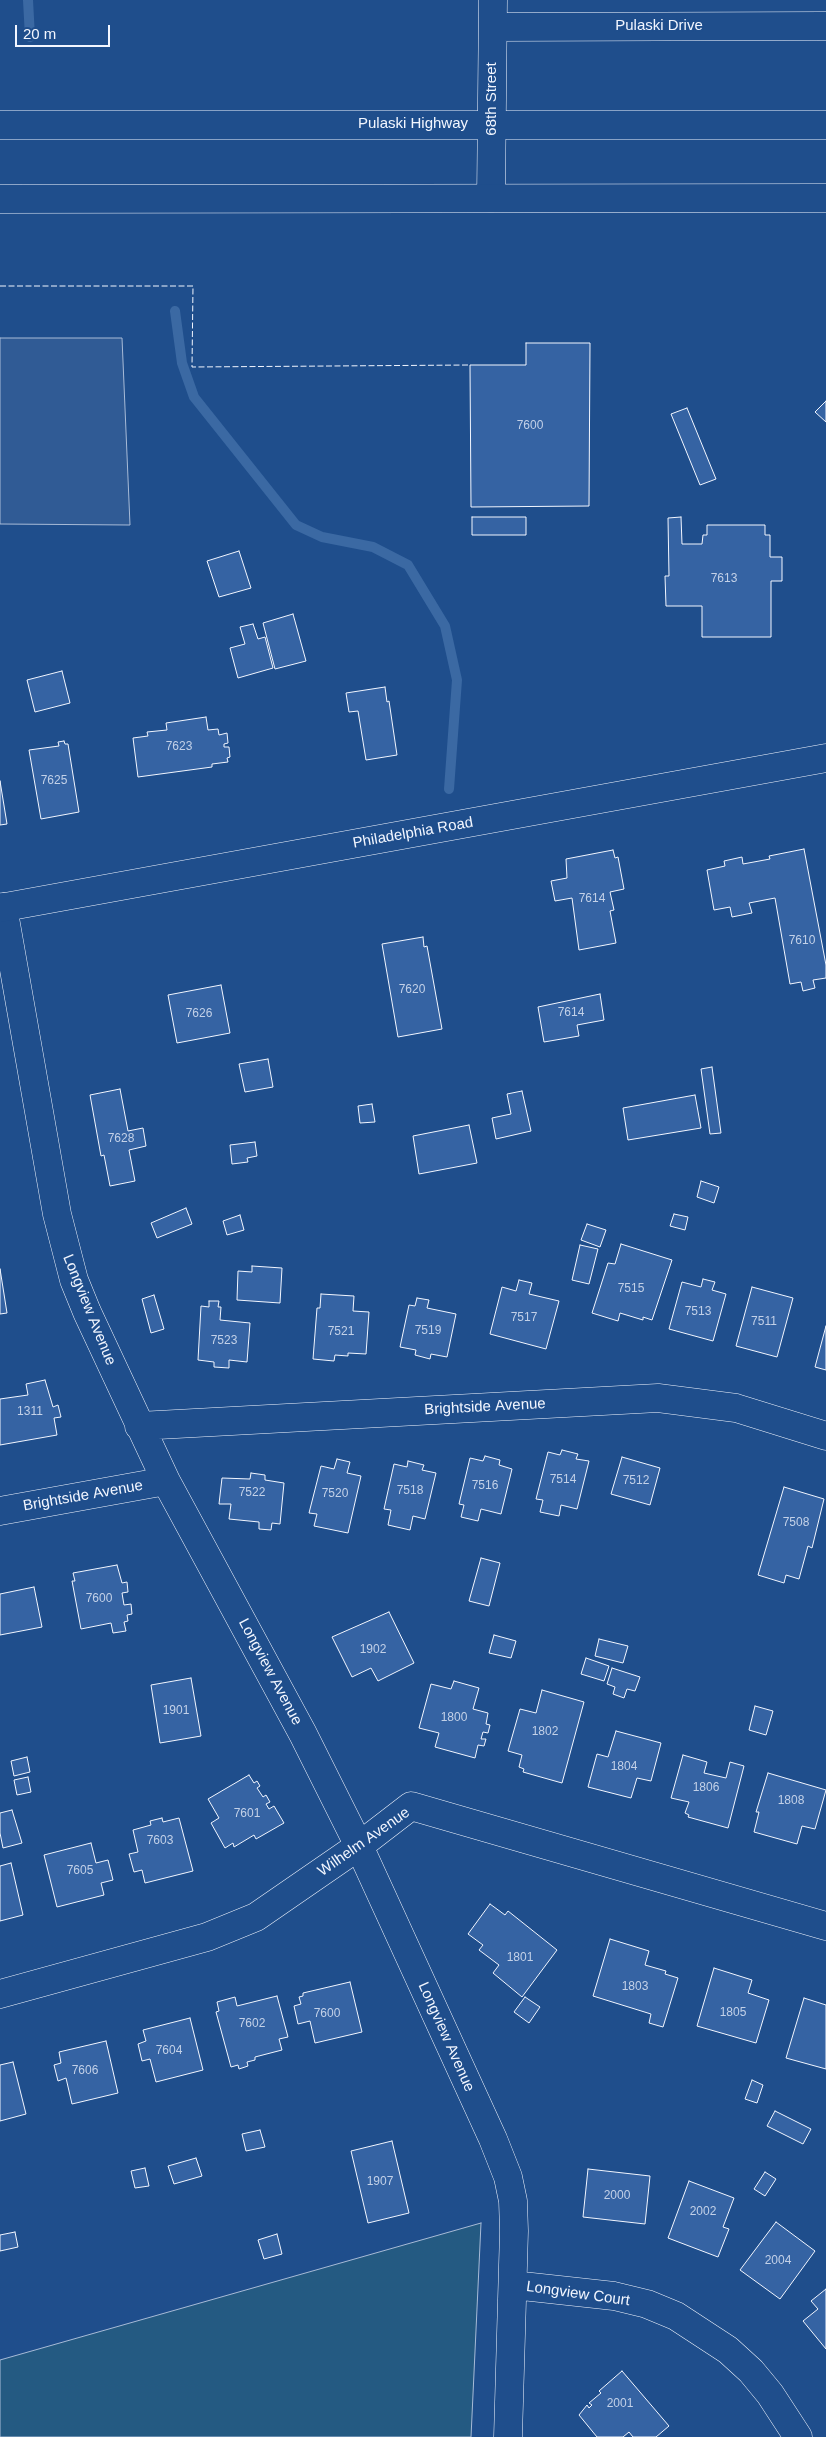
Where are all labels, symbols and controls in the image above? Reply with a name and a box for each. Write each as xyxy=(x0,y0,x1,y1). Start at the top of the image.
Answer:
scale bar xyxy=(18,15,112,47)
street label: Pulaski Drive xyxy=(615,17,703,35)
text: 20 m xyxy=(23,25,56,42)
street label: 68th Street xyxy=(483,62,501,136)
street label: Pulaski Highway xyxy=(358,115,468,133)
house number: 7600 xyxy=(517,419,543,433)
house number: 7613 xyxy=(711,572,737,586)
house number: 7623 xyxy=(166,740,192,754)
house number: 7625 xyxy=(41,774,67,788)
street label: Philadelphia Road xyxy=(351,814,475,852)
house number: 7614 xyxy=(579,892,605,906)
house number: 7610 xyxy=(789,934,815,948)
house number: 7620 xyxy=(399,983,425,997)
house number: 7614 xyxy=(558,1006,584,1020)
house number: 7626 xyxy=(186,1007,212,1021)
house number: 7628 xyxy=(108,1132,134,1146)
street label: Longview Avenue xyxy=(59,1252,119,1368)
house number: 7515 xyxy=(618,1282,644,1296)
house number: 7513 xyxy=(685,1305,711,1319)
house number: 7517 xyxy=(511,1311,537,1325)
house number: 7511 xyxy=(751,1315,777,1329)
house number: 7519 xyxy=(415,1324,441,1338)
house number: 7521 xyxy=(328,1325,354,1339)
house number: 7523 xyxy=(211,1334,237,1348)
street label: Brightside Avenue xyxy=(424,1395,546,1419)
house number: 1311 xyxy=(17,1405,43,1419)
house number: 7514 xyxy=(550,1473,576,1487)
house number: 7512 xyxy=(623,1474,649,1488)
street label: Brightside Avenue xyxy=(22,1477,144,1515)
house number: 7516 xyxy=(472,1479,498,1493)
house number: 7518 xyxy=(397,1484,423,1498)
house number: 7522 xyxy=(239,1486,265,1500)
house number: 7520 xyxy=(322,1487,348,1501)
house number: 7508 xyxy=(783,1516,809,1530)
house number: 7600 xyxy=(86,1592,112,1606)
street label: Longview Avenue xyxy=(234,1616,306,1728)
house number: 1902 xyxy=(360,1643,386,1657)
house number: 1901 xyxy=(163,1704,189,1718)
house number: 1800 xyxy=(441,1711,467,1725)
house number: 1802 xyxy=(532,1725,558,1739)
house number: 1804 xyxy=(611,1760,637,1774)
house number: 1806 xyxy=(693,1781,719,1795)
house number: 1808 xyxy=(778,1794,804,1808)
street label: Wilhelm Avenue xyxy=(315,1804,413,1880)
house number: 7601 xyxy=(234,1807,260,1821)
house number: 7603 xyxy=(147,1834,173,1848)
house number: 7605 xyxy=(67,1864,93,1878)
house number: 1801 xyxy=(507,1951,533,1965)
street label: Longview Avenue xyxy=(414,1979,478,2095)
house number: 1803 xyxy=(622,1980,648,1994)
house number: 1805 xyxy=(720,2006,746,2020)
house number: 7600 xyxy=(314,2007,340,2021)
house number: 7602 xyxy=(239,2017,265,2031)
house number: 7604 xyxy=(156,2044,182,2058)
house number: 7606 xyxy=(72,2064,98,2078)
house number: 1907 xyxy=(367,2175,393,2189)
house number: 2000 xyxy=(604,2189,630,2203)
house number: 2002 xyxy=(690,2205,716,2219)
house number: 2004 xyxy=(765,2254,791,2268)
street label: Longview Court xyxy=(525,2278,631,2310)
house number: 2001 xyxy=(607,2397,633,2411)

